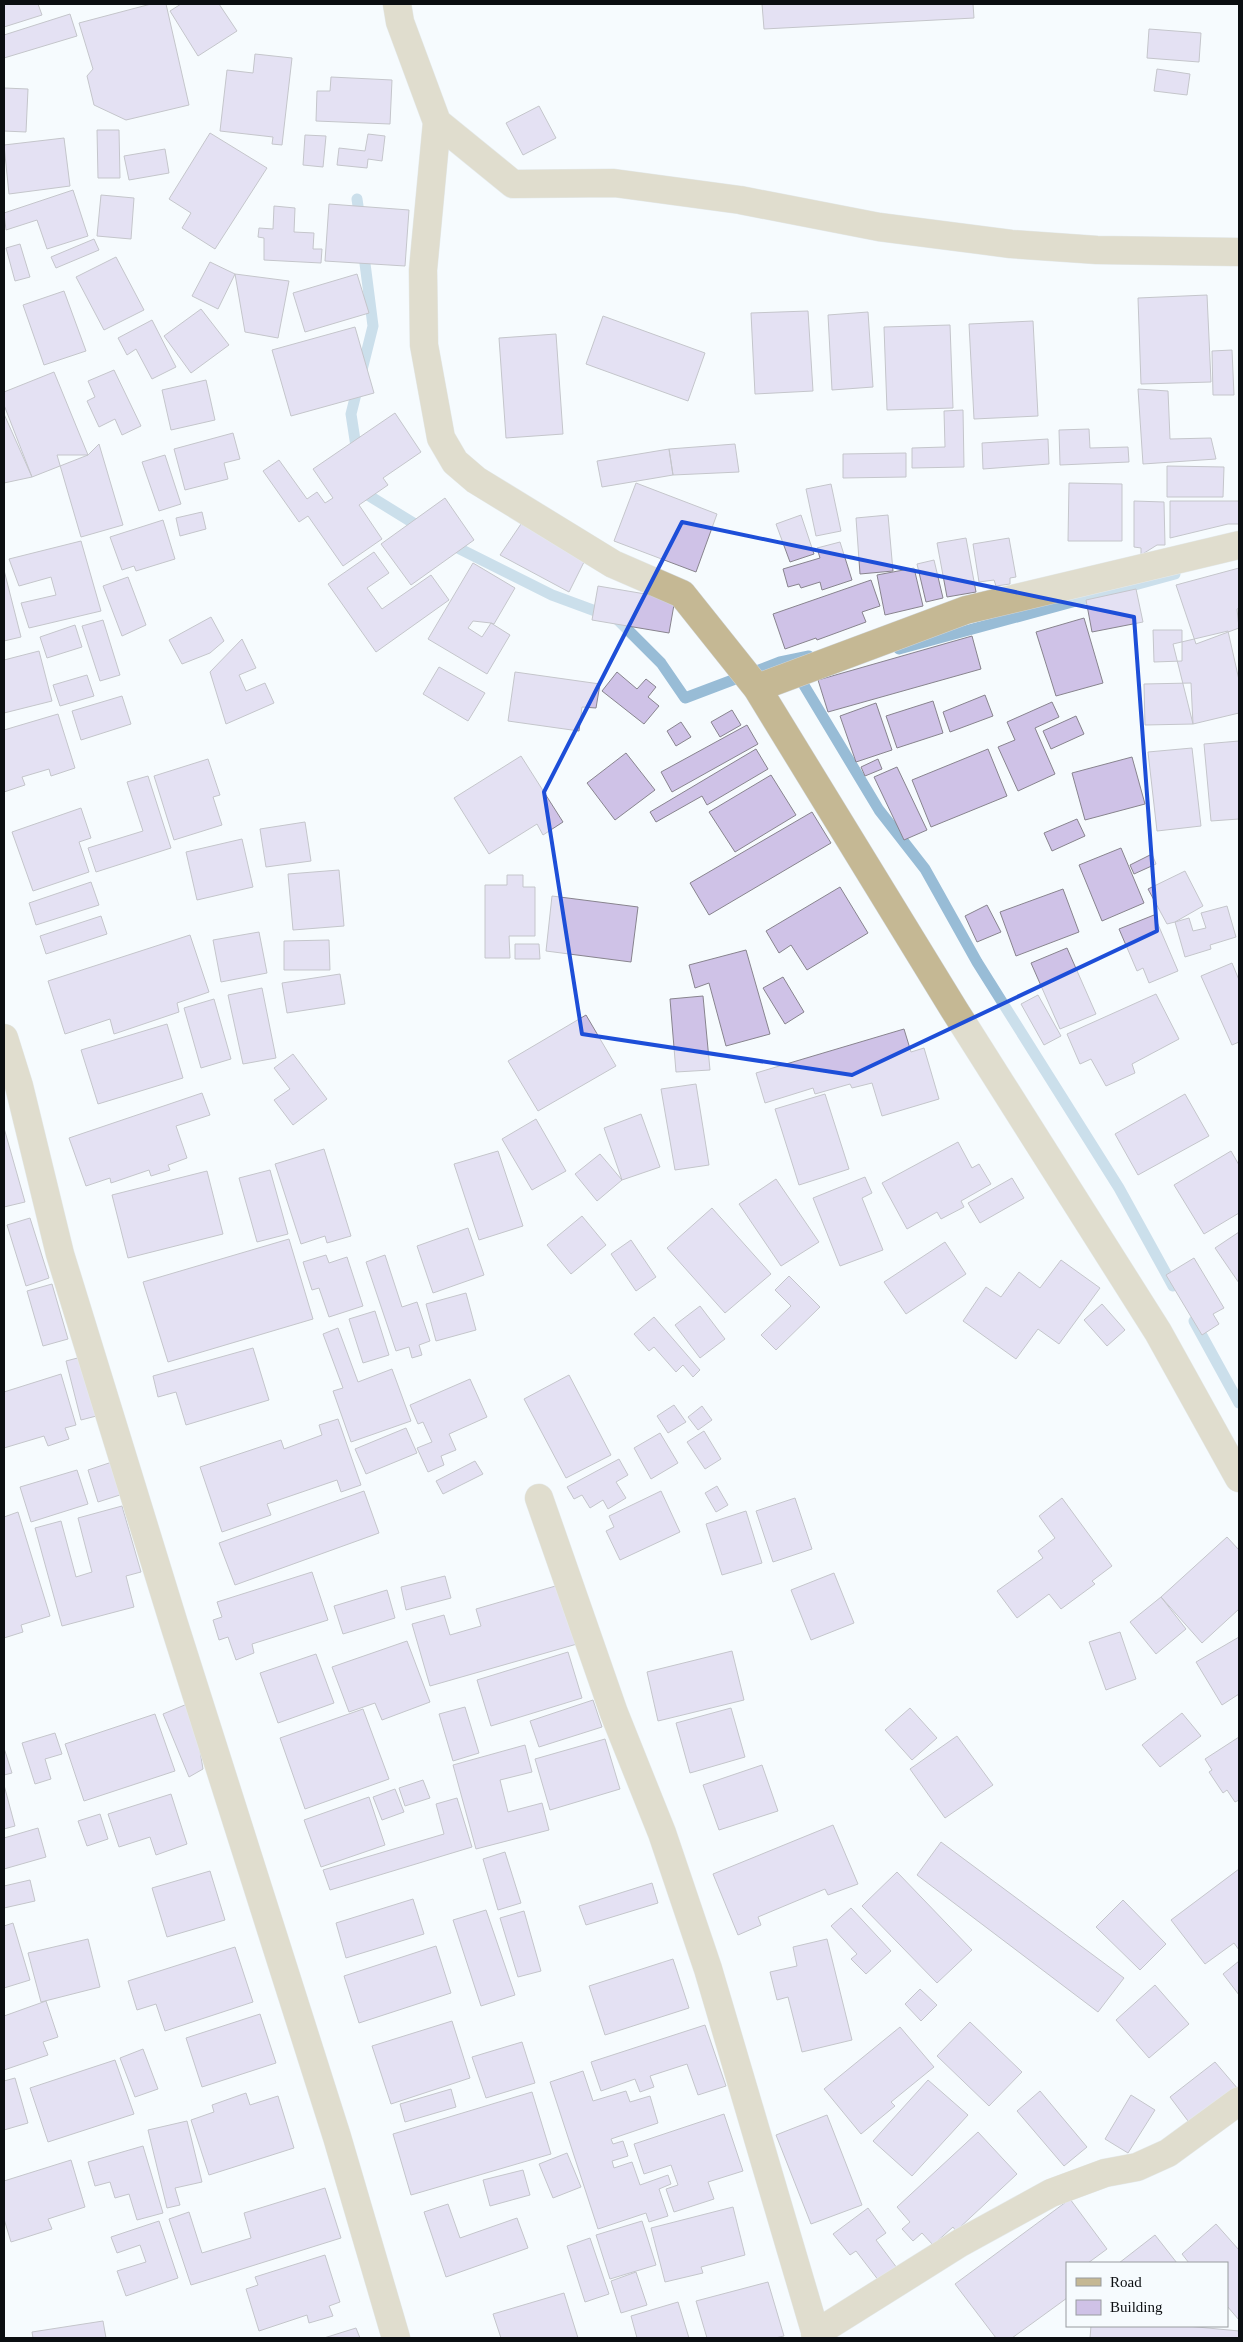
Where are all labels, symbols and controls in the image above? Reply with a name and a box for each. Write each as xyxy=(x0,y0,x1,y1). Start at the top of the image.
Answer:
legend xyxy=(1066,2262,1228,2327)
text: Road xyxy=(1110,2274,1142,2290)
text: Building xyxy=(1110,2299,1163,2315)

